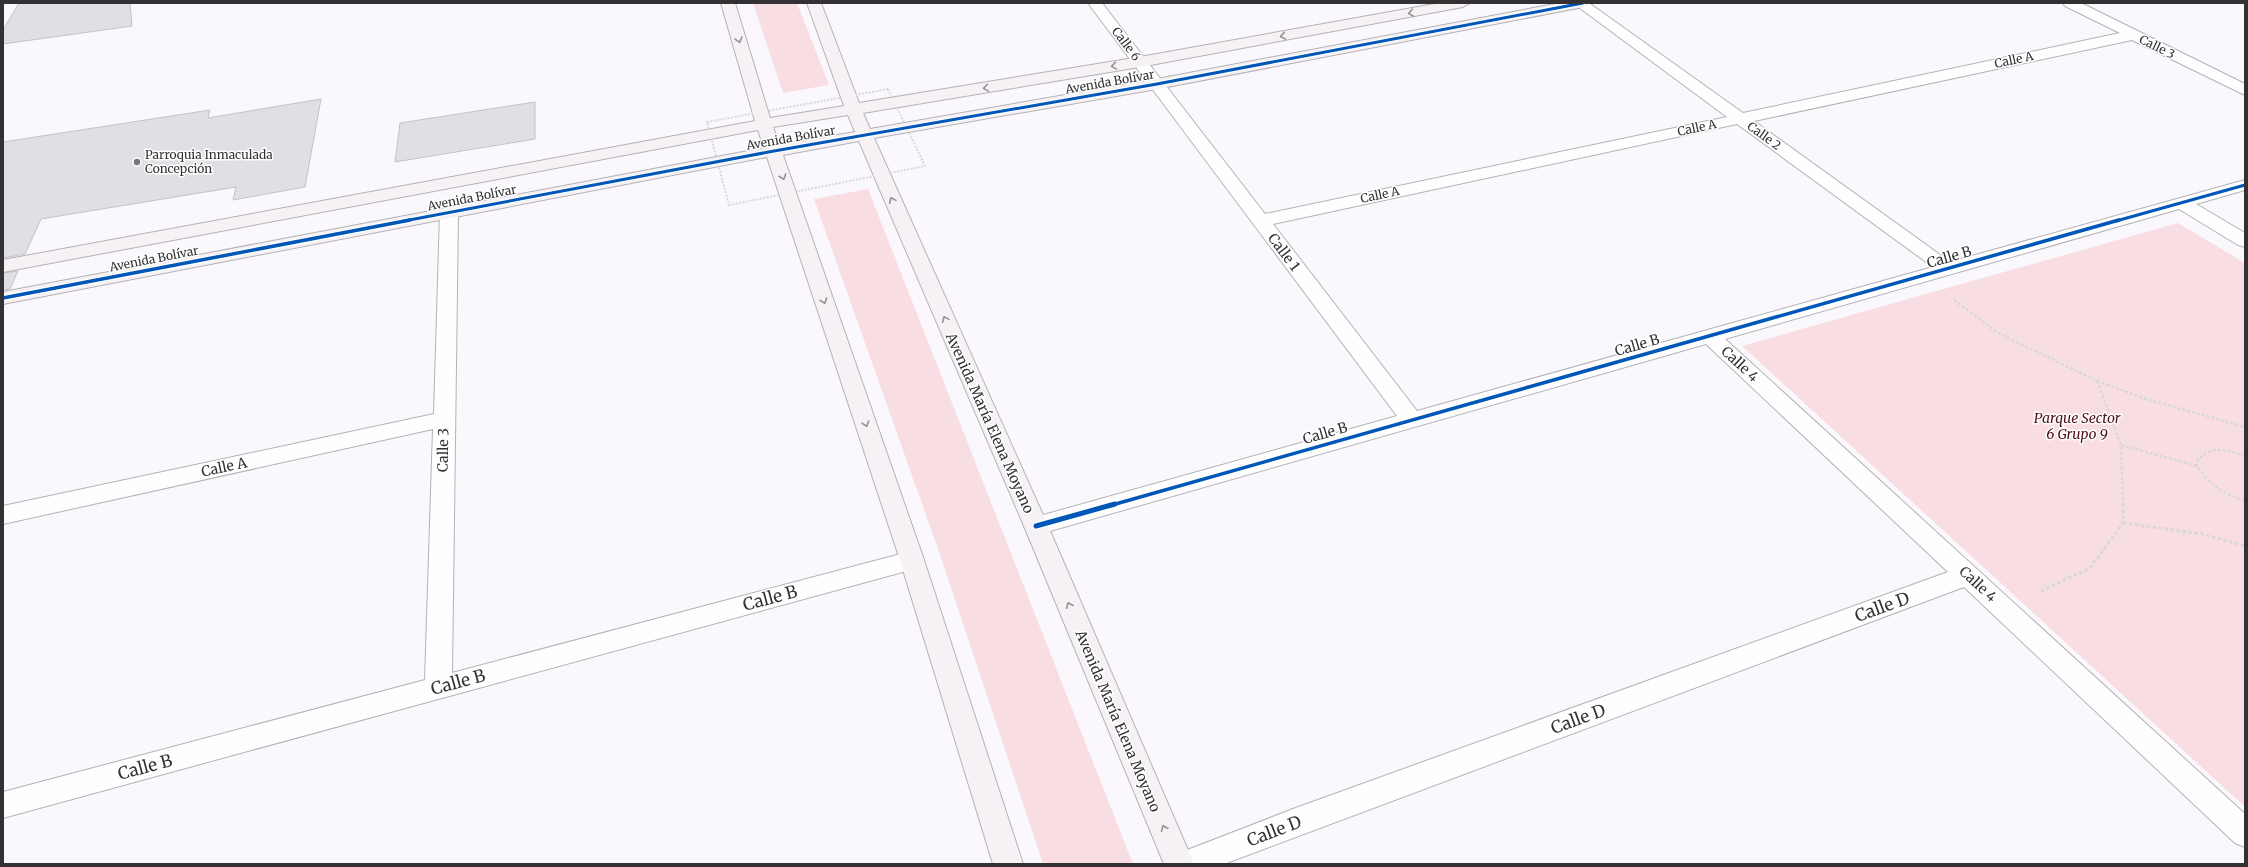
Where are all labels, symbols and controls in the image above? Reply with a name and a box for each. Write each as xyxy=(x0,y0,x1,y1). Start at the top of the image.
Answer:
one-way arrow xyxy=(1408,8,1414,16)
street label: Calle 6 xyxy=(1109,24,1144,63)
one-way arrow xyxy=(1280,31,1286,40)
street label: Calle 3 xyxy=(2137,32,2178,62)
one-way arrow xyxy=(734,37,743,44)
street label: Calle A xyxy=(1993,48,2035,71)
one-way arrow xyxy=(1111,62,1117,70)
street label: Avenida Bolívar xyxy=(1063,66,1156,97)
one-way arrow xyxy=(983,83,989,91)
street label: Calle A xyxy=(1676,116,1718,139)
street label: Calle 2 xyxy=(1744,118,1784,153)
street label: Avenida Bolívar xyxy=(744,122,837,153)
place label: Parroquia Inmaculada Concepción xyxy=(145,147,273,176)
marker: Parroquia Inmaculada Concepción xyxy=(132,157,142,167)
one-way arrow xyxy=(778,174,786,181)
street label: Avenida Bolívar xyxy=(425,181,518,214)
street label: Calle A xyxy=(1359,183,1401,206)
one-way arrow xyxy=(889,197,897,204)
street label: Calle 1 xyxy=(1264,230,1304,274)
street label: Avenida Bolívar xyxy=(107,242,200,275)
street label: Calle B xyxy=(1925,242,1973,272)
one-way arrow xyxy=(820,297,828,304)
one-way arrow xyxy=(942,316,950,324)
street label: Avenida María Elena Moyano xyxy=(942,329,1038,516)
street label: Calle B xyxy=(1613,330,1661,360)
street label: Calle 4 xyxy=(1717,342,1763,386)
park label: Parque Sector 6 Grupo 9 xyxy=(2034,409,2121,443)
street label: Calle B xyxy=(1301,418,1349,448)
one-way arrow xyxy=(861,420,870,427)
street label: Calle 3 xyxy=(434,428,452,472)
street label: Calle A xyxy=(200,453,248,481)
street label: Calle 4 xyxy=(1955,562,2001,606)
street label: Calle B xyxy=(740,580,800,616)
street label: Calle D xyxy=(1852,587,1913,627)
one-way arrow xyxy=(1066,602,1074,609)
street label: Avenida María Elena Moyano xyxy=(1071,626,1165,815)
street label: Calle B xyxy=(428,664,488,700)
street label: Calle D xyxy=(1548,699,1609,739)
street label: Calle B xyxy=(115,749,175,785)
street label: Calle D xyxy=(1244,811,1305,851)
one-way arrow xyxy=(1161,825,1169,833)

